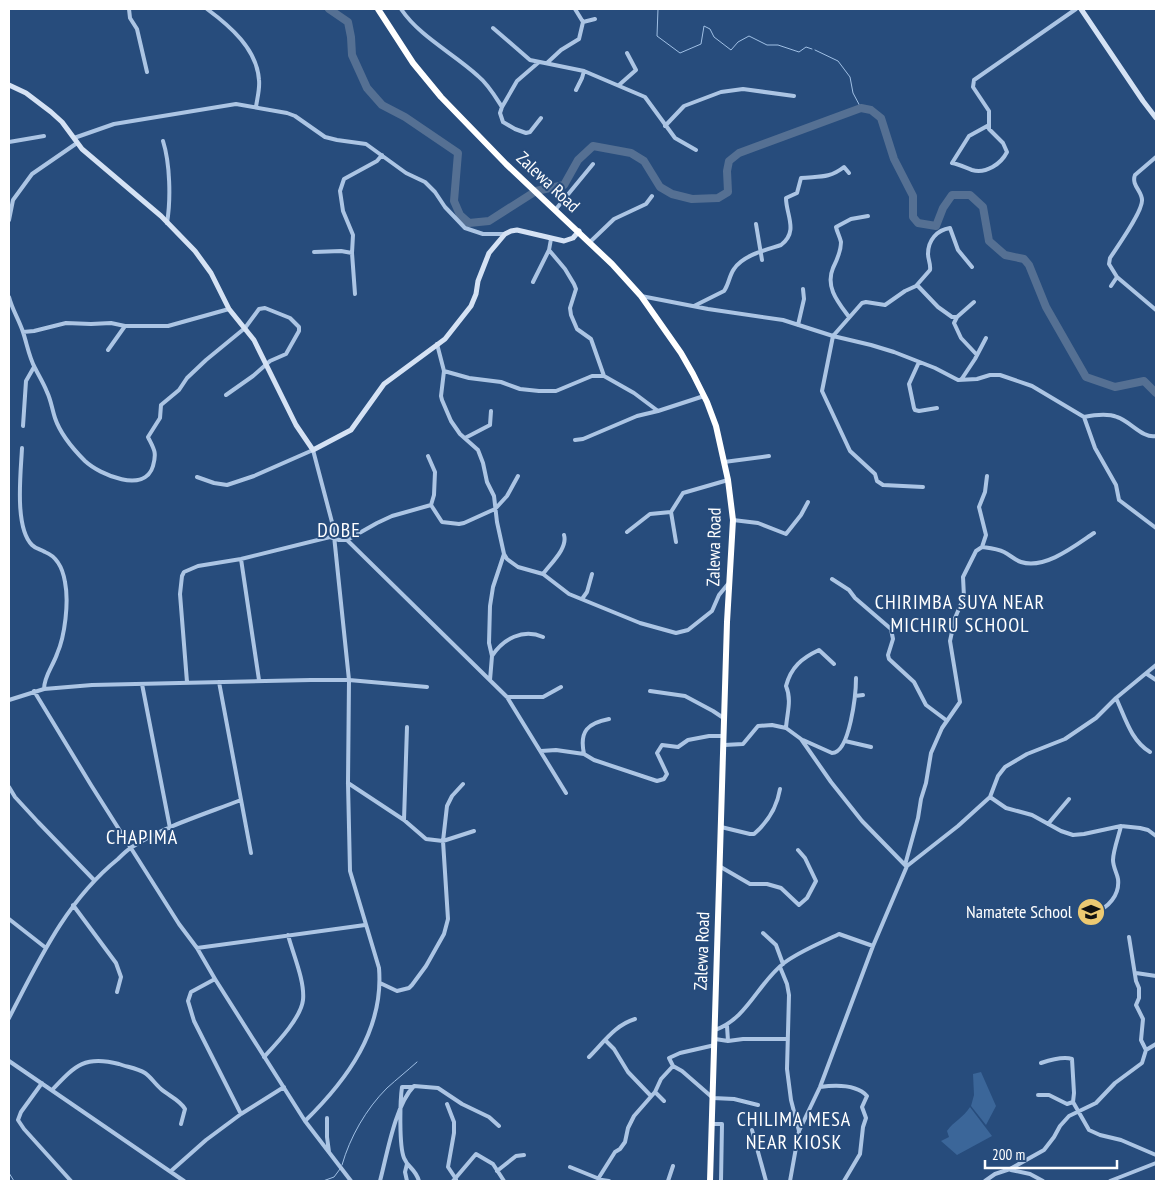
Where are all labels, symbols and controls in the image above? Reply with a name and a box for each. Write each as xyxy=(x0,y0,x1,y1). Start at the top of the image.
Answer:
street label: Zalewa Road xyxy=(512,146,585,217)
street label: Zalewa Road xyxy=(701,507,726,587)
district label: DOBE xyxy=(317,517,361,543)
district label: CHIRIMBA SUYA NEAR MICHIRU SCHOOL xyxy=(875,589,1045,638)
district label: CHAPIMA xyxy=(106,824,178,850)
school or university icon: Namatete School xyxy=(1076,897,1106,927)
place label: Namatete School xyxy=(966,900,1073,923)
street label: Zalewa Road xyxy=(689,911,714,991)
district label: CHILIMA MESA NEAR KIOSK xyxy=(737,1106,851,1155)
scale bar xyxy=(985,1138,1118,1170)
text: 200 m xyxy=(992,1145,1025,1164)

